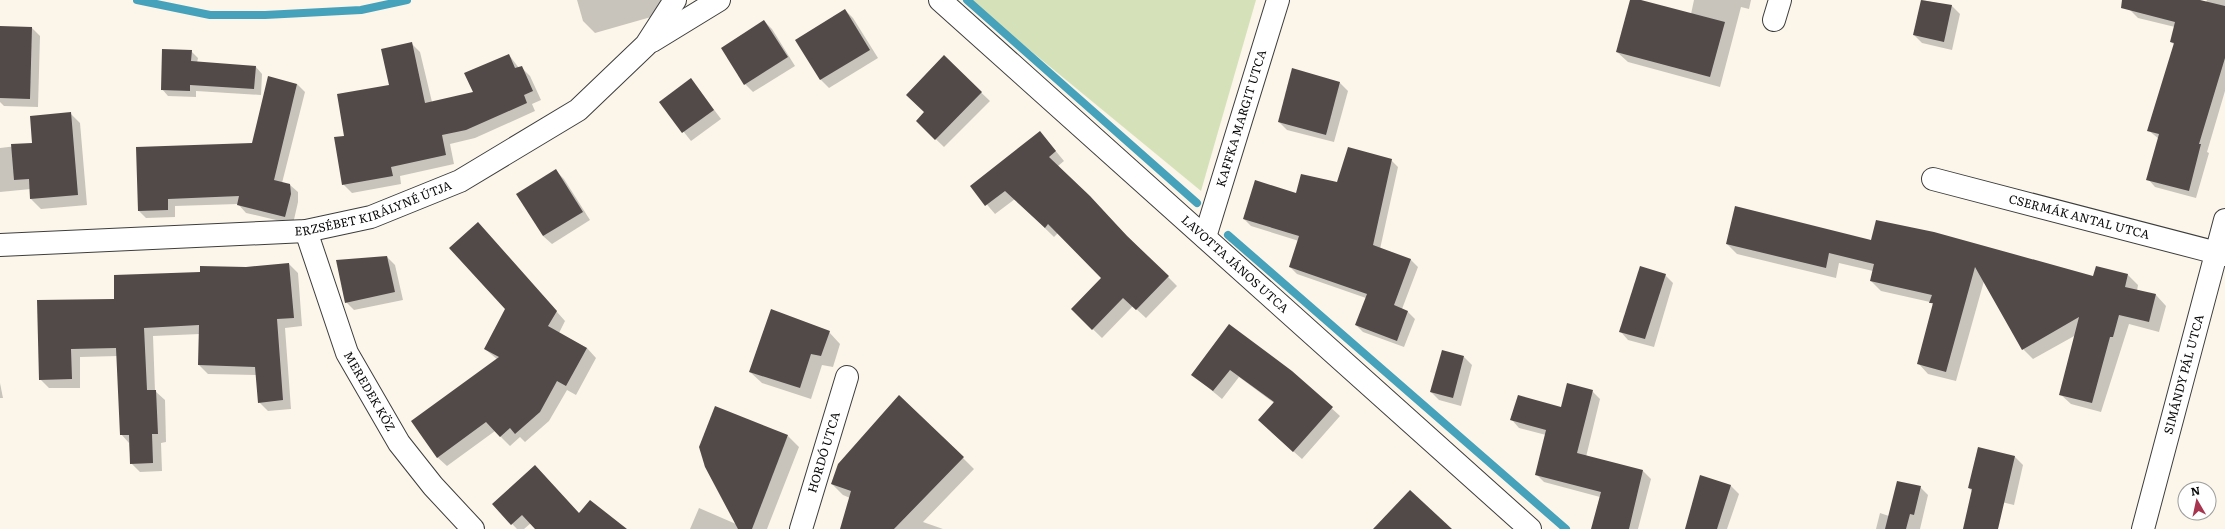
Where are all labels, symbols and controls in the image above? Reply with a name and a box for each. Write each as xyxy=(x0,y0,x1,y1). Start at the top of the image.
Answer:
street label: KAFFKA MARGIT UTCA xyxy=(1211,47,1270,189)
street label: ERZSÉBET KIRÁLYNÉ ÚTJA xyxy=(294,175,454,240)
street label: CSERMÁK ANTAL UTCA xyxy=(2007,189,2152,243)
street label: LAVOTTA JÁNOS UTCA xyxy=(1178,211,1293,317)
street label: SIMÁNDY PÁL UTCA xyxy=(2159,312,2208,436)
street label: MEREDEK KÖZ xyxy=(340,347,400,434)
street label: HORDÓ UTCA xyxy=(802,409,844,495)
north arrow xyxy=(2177,481,2217,521)
text: N xyxy=(2189,482,2201,499)

